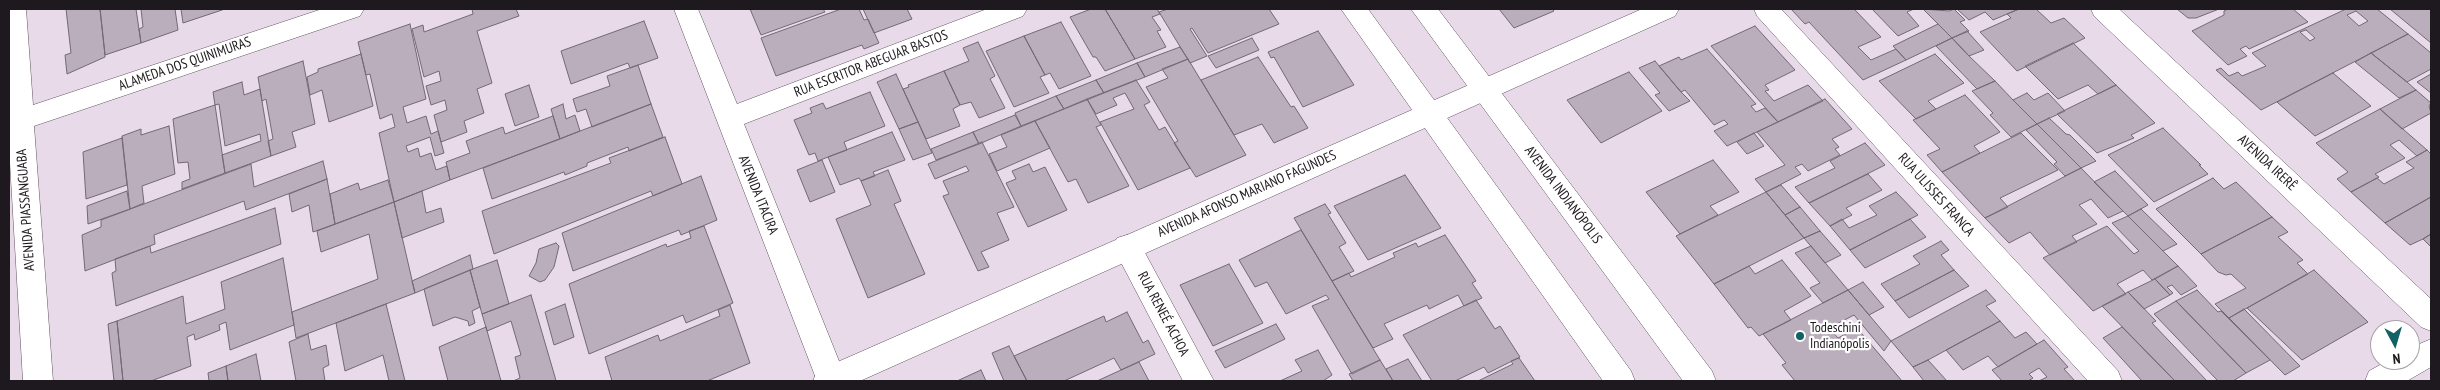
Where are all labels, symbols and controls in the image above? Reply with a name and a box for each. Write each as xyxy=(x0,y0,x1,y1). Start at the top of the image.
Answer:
street label: RUA ESCRITOR ABEGUAR BASTOS xyxy=(792,27,950,101)
street label: ALAMEDA DOS QUINIMURAS xyxy=(117,33,253,95)
street label: AVENIDA IRERÊ xyxy=(2234,131,2300,195)
street label: AVENIDA INDIANÓPOLIS xyxy=(1521,143,1605,247)
street label: AVENIDA AFONSO MARIANO FAGUNDES xyxy=(1155,147,1339,241)
street label: AVENIDA PIASSANGUABA xyxy=(13,148,39,272)
street label: RUA ULISSES FRANCA xyxy=(1894,150,1978,240)
street label: AVENIDA ITACIRA xyxy=(735,153,781,237)
street label: RUA RENEÉ ACHOA xyxy=(1134,269,1192,359)
place label: Todeschini Indianópolis xyxy=(1810,320,1869,352)
north arrow xyxy=(2370,320,2420,370)
marker: Todeschini Indianópolis xyxy=(1794,330,1806,342)
text: N xyxy=(2392,350,2401,368)

